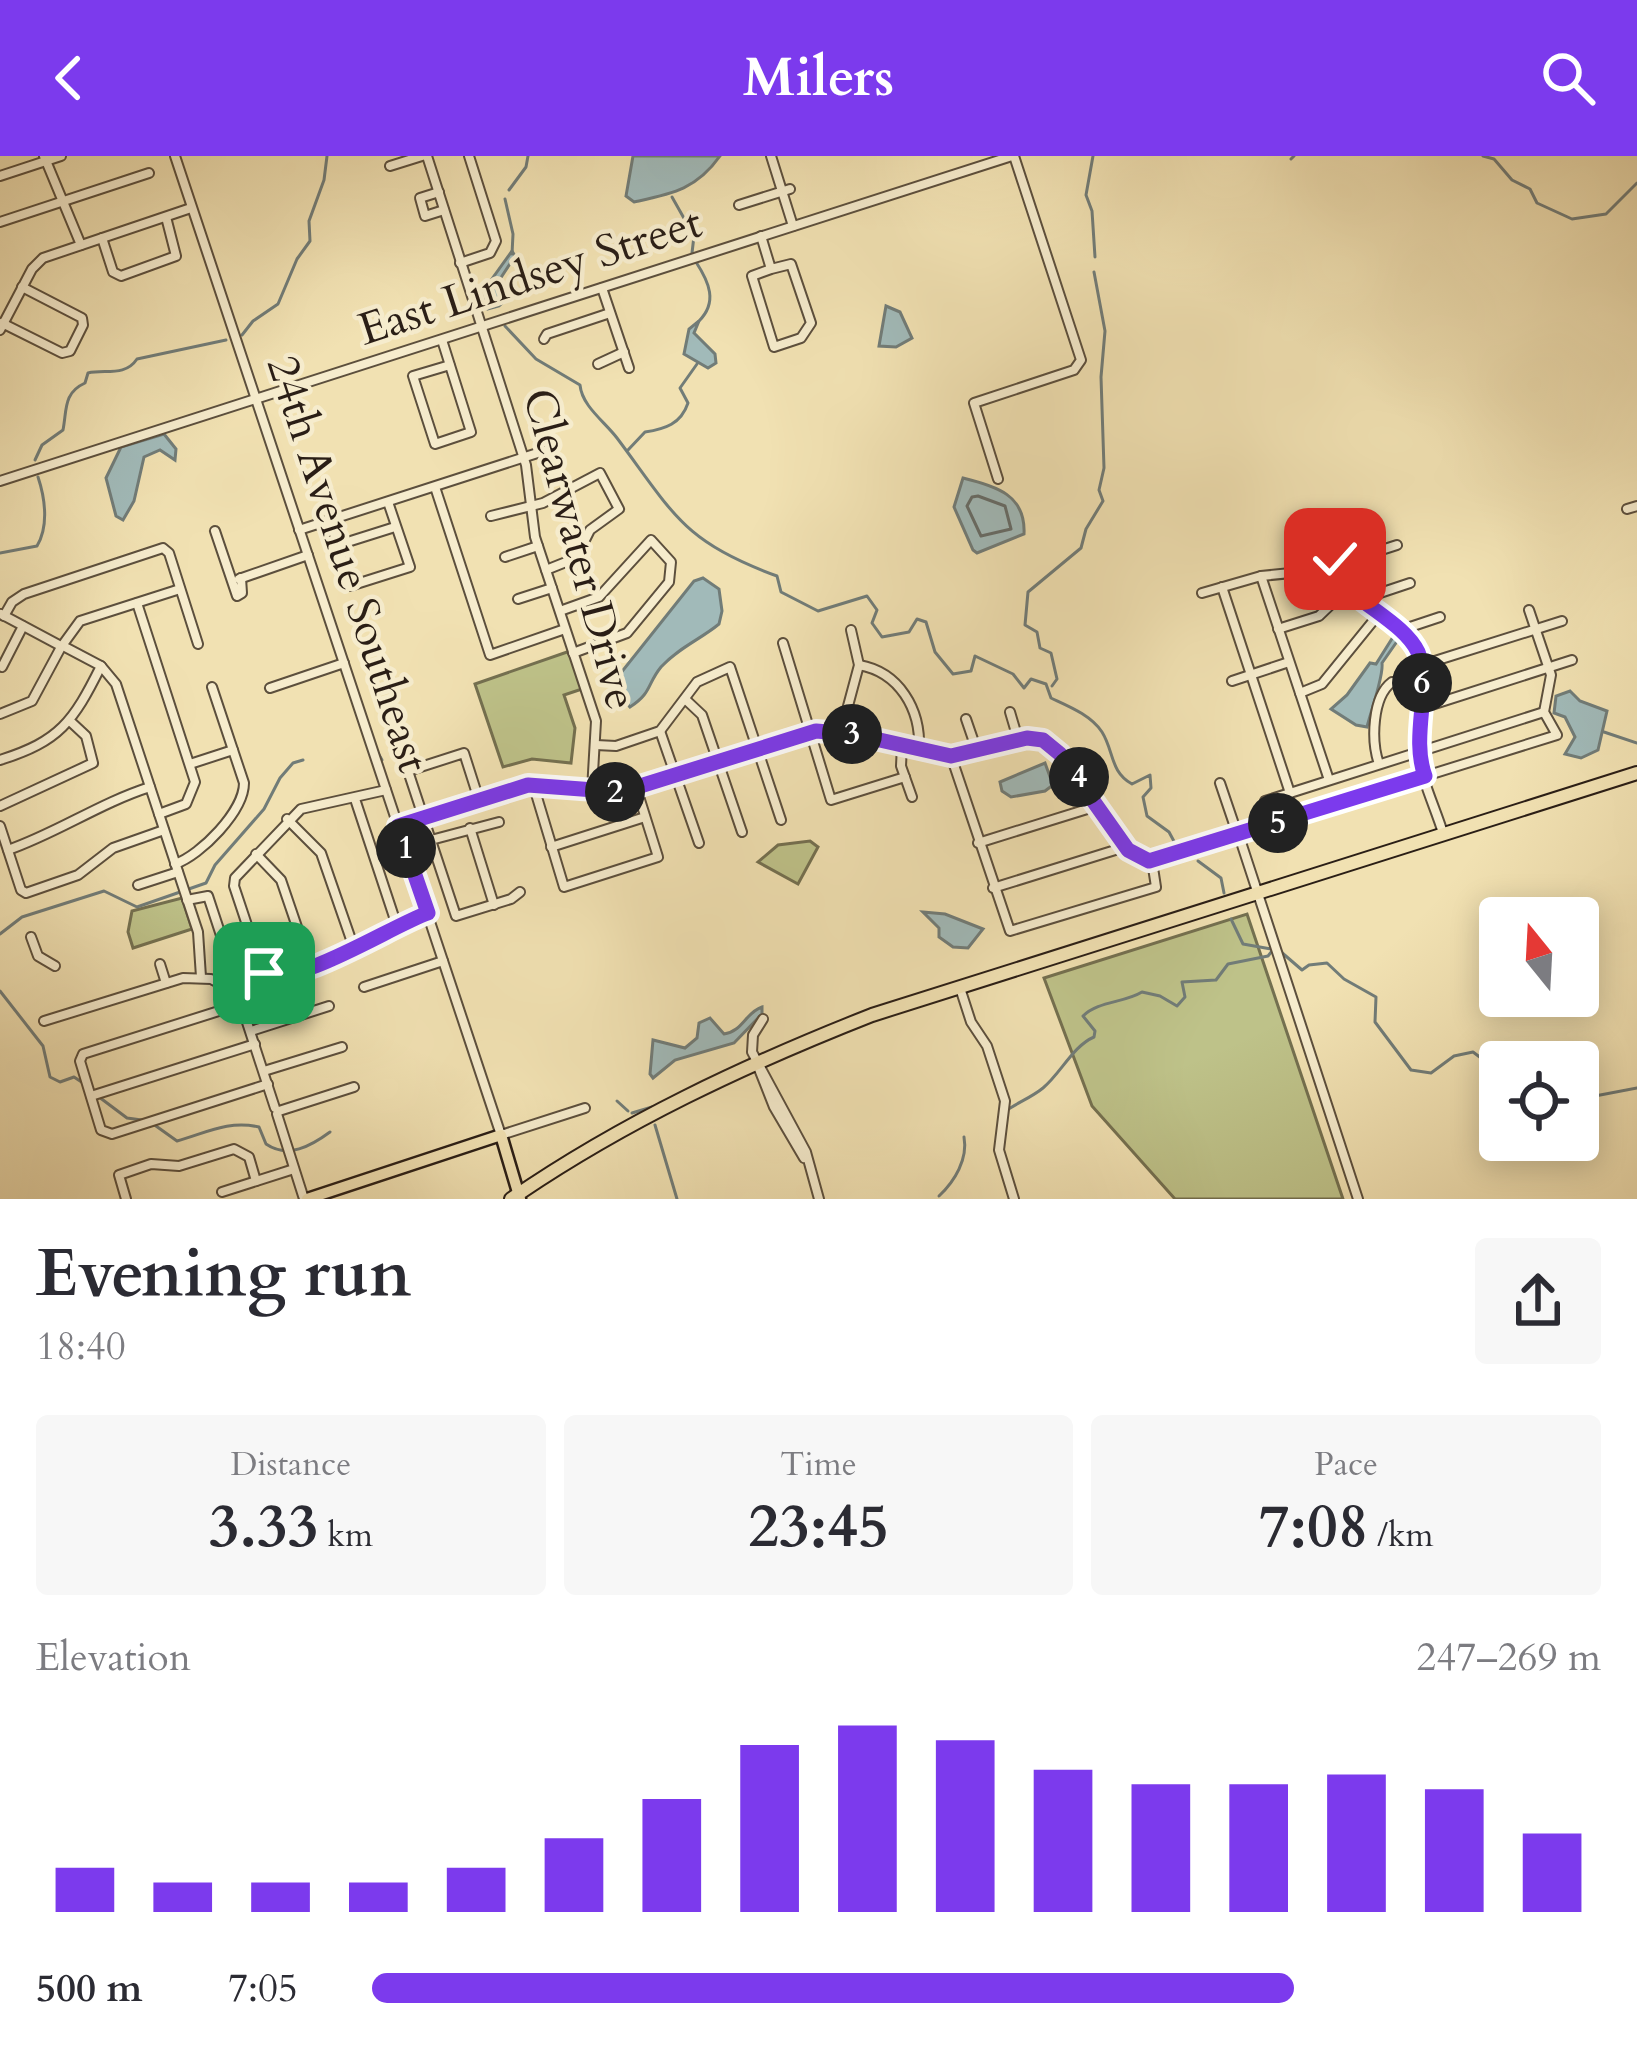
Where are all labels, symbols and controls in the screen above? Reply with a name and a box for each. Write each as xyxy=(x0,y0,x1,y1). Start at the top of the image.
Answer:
text: Milers xyxy=(743,42,894,115)
icon: back xyxy=(36,45,102,111)
icon: search xyxy=(1535,45,1601,111)
street label: East Lindsey Street xyxy=(351,192,709,360)
street label: 24th Avenue Southeast xyxy=(252,348,444,780)
street label: Clearwater Drive xyxy=(508,382,652,716)
pin xyxy=(1284,508,1386,610)
icon: check xyxy=(1302,526,1368,592)
pin: 6 xyxy=(1392,653,1452,713)
text: 6 xyxy=(1414,660,1430,705)
pin: 3 xyxy=(822,704,882,764)
text: 3 xyxy=(844,711,860,756)
pin: 4 xyxy=(1049,747,1109,807)
text: 4 xyxy=(1071,754,1087,799)
pin: 2 xyxy=(585,762,645,822)
text: 2 xyxy=(607,769,623,814)
pin: 5 xyxy=(1248,793,1308,853)
text: 5 xyxy=(1270,800,1286,845)
pin: 1 xyxy=(376,818,436,878)
text: 1 xyxy=(398,825,414,870)
north arrow xyxy=(1479,897,1599,1017)
map controls xyxy=(1479,897,1599,1161)
pin xyxy=(213,922,315,1024)
icon: arrive xyxy=(231,940,297,1006)
button: locate xyxy=(1479,1041,1599,1161)
text: Evening run xyxy=(36,1230,411,1319)
button: share xyxy=(1475,1238,1601,1364)
text: 18:40 xyxy=(36,1320,126,1373)
text: Distance xyxy=(231,1442,351,1487)
text: Time xyxy=(780,1442,857,1487)
text: Pace xyxy=(1314,1442,1378,1487)
text: 3.33 xyxy=(209,1487,318,1568)
text: 23:45 xyxy=(748,1487,889,1568)
text: 7:08 xyxy=(1259,1487,1368,1568)
text: km xyxy=(318,1513,373,1558)
text: /km xyxy=(1368,1513,1434,1558)
text: Elevation xyxy=(36,1631,191,1684)
text: 247–269 m xyxy=(1416,1631,1601,1684)
text: 500 m xyxy=(36,1962,142,2015)
text: 7:05 xyxy=(228,1962,298,2015)

